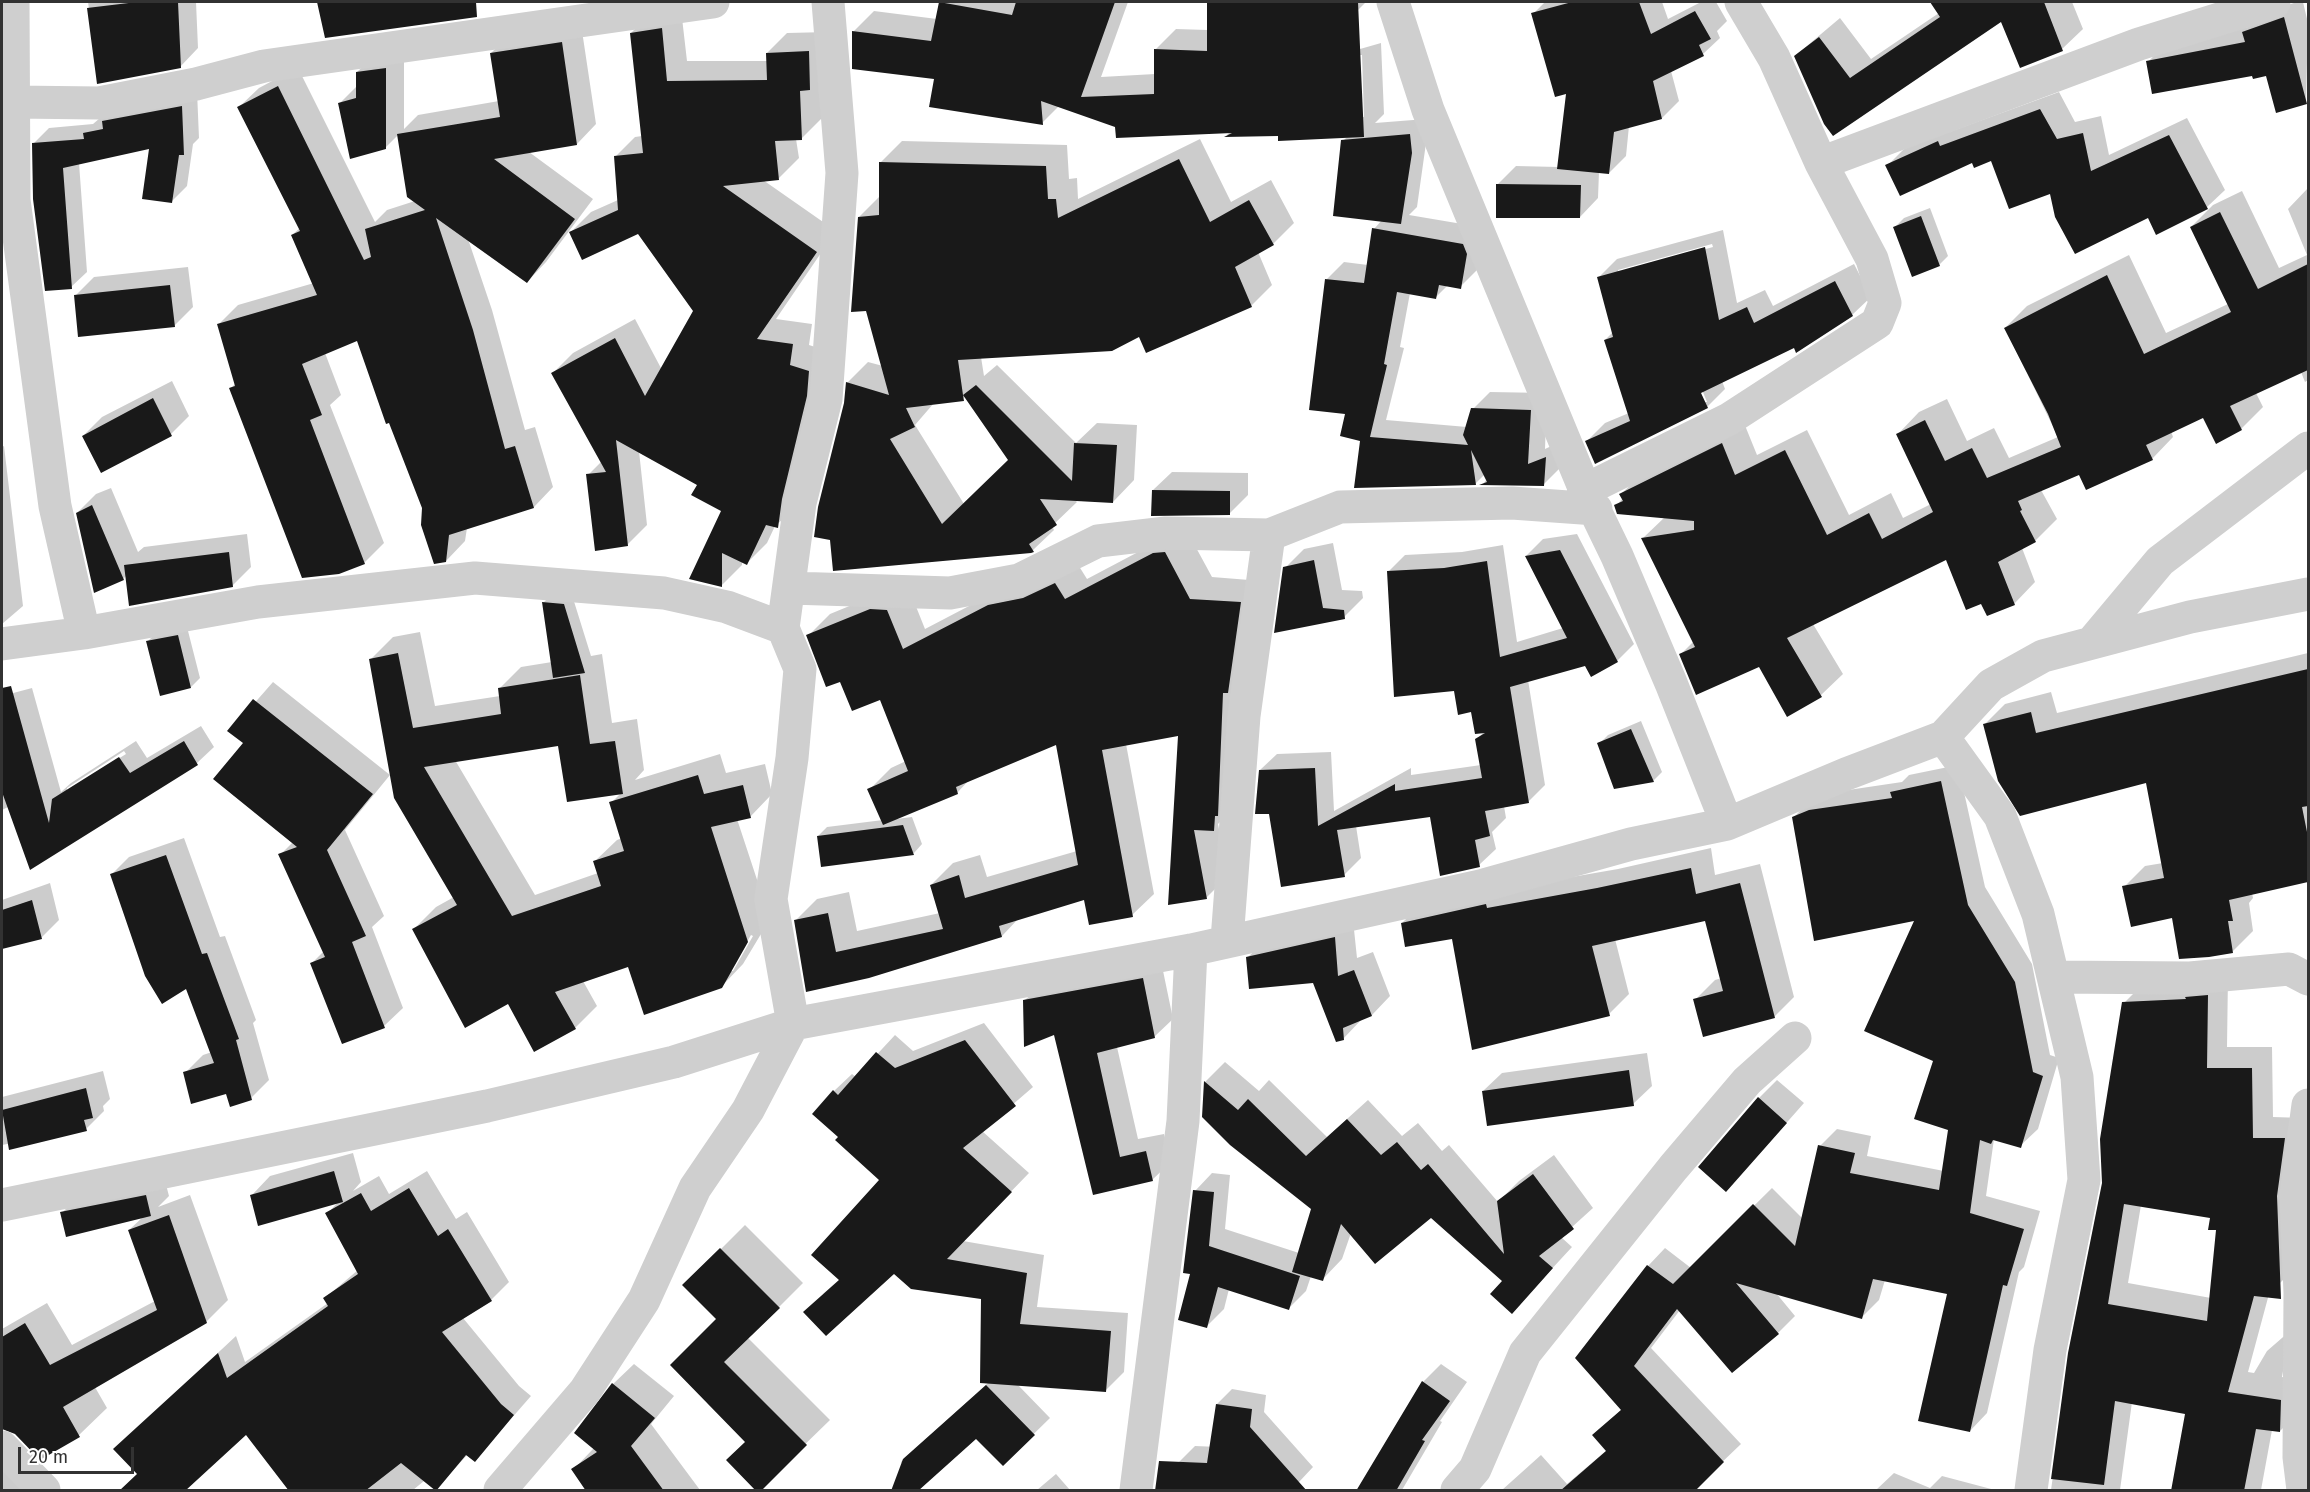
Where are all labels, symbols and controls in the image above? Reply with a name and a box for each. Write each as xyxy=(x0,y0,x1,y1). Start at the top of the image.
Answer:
scale bar xyxy=(21,1435,136,1473)
text: 20 m xyxy=(29,1446,68,1468)

